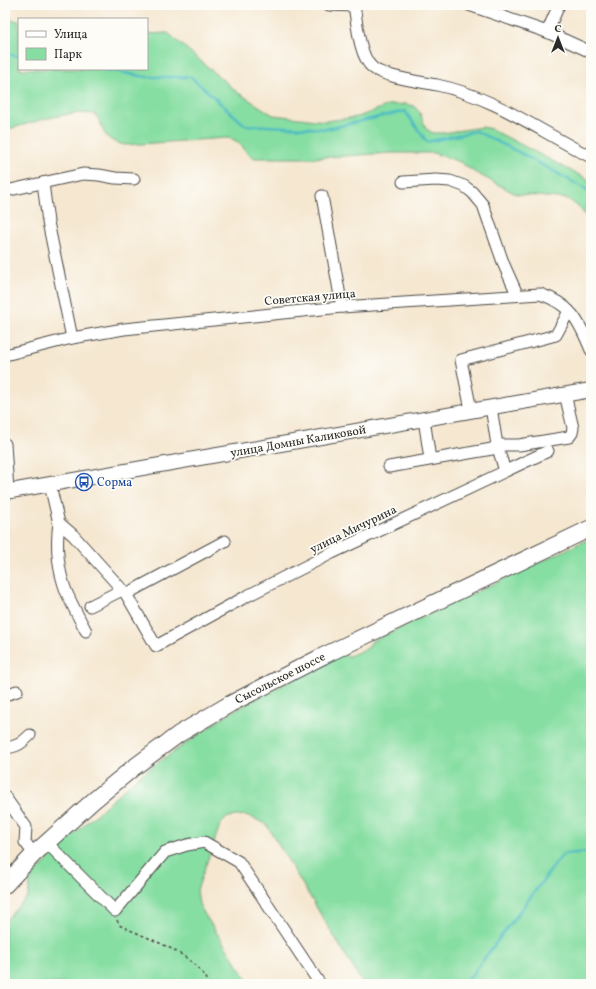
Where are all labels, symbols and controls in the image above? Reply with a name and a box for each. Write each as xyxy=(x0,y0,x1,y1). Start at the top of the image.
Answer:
legend xyxy=(18,18,148,70)
north arrow xyxy=(538,18,578,58)
text: С xyxy=(554,22,562,37)
text: Улица xyxy=(54,27,87,43)
text: Парк xyxy=(54,47,82,63)
street label: Советская улица xyxy=(264,286,356,310)
street label: улица Домны Каликовой xyxy=(229,422,367,462)
bus stop icon: Сорма xyxy=(74,472,94,492)
place label: Сорма xyxy=(97,475,132,491)
street label: улица Мичурина xyxy=(307,502,399,558)
street label: Сысольское шоссе xyxy=(233,649,329,709)

